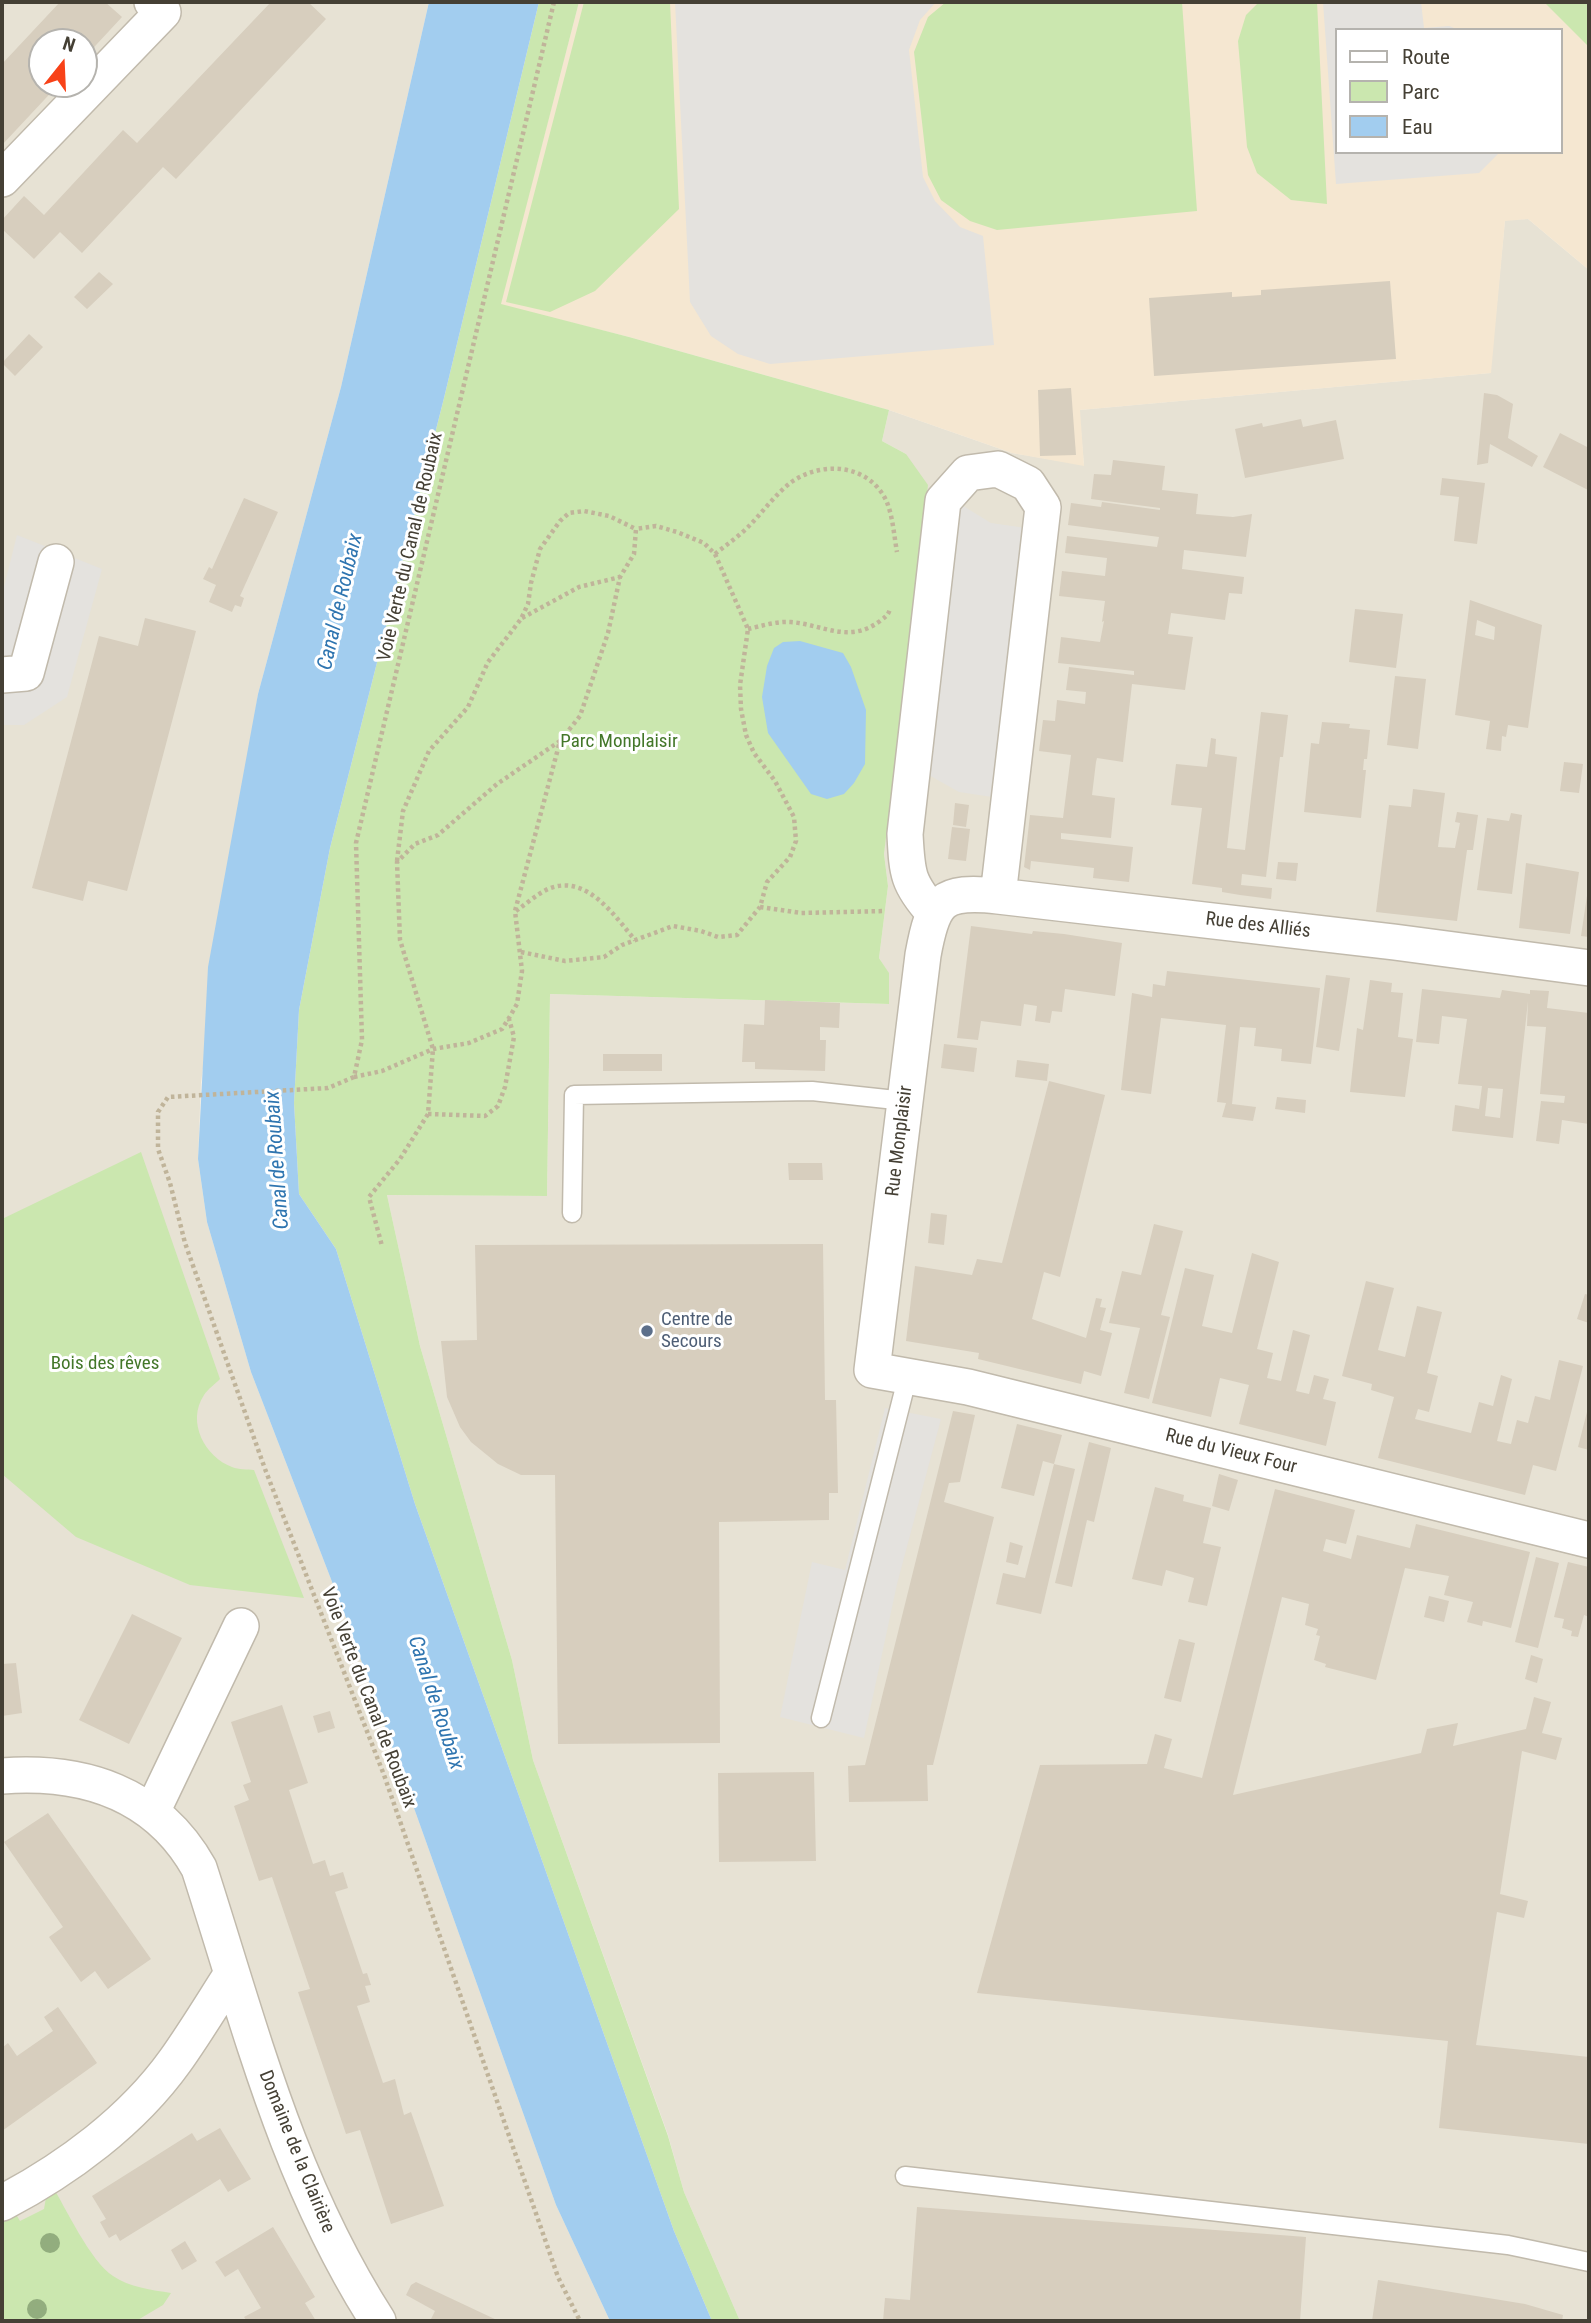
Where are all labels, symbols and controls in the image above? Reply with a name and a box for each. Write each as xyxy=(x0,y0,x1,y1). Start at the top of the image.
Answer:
north arrow xyxy=(28,28,98,98)
legend xyxy=(1336,28,1563,154)
text: N xyxy=(60,32,78,57)
text: Route xyxy=(1402,45,1450,69)
text: Parc xyxy=(1402,80,1440,104)
text: Eau xyxy=(1402,115,1433,139)
street label: Voie Verte du Canal de Roubaix xyxy=(374,430,448,664)
water label: Canal de Roubaix xyxy=(313,531,369,673)
park label: Parc Monplaisir xyxy=(560,731,678,753)
street label: Rue des Alliés xyxy=(1204,908,1312,944)
street label: Rue Monplaisir xyxy=(882,1084,918,1198)
water label: Canal de Roubaix xyxy=(261,1090,295,1230)
place label: Centre de Secours xyxy=(661,1309,733,1353)
marker: Centre de Secours xyxy=(639,1323,655,1339)
park label: Bois des rêves xyxy=(51,1353,159,1375)
street label: Rue du Vieux Four xyxy=(1163,1425,1299,1479)
street label: Voie Verte du Canal de Roubaix xyxy=(315,1585,421,1811)
water label: Canal de Roubaix xyxy=(402,1633,468,1773)
street label: Domaine de la Clairière xyxy=(253,2067,339,2237)

